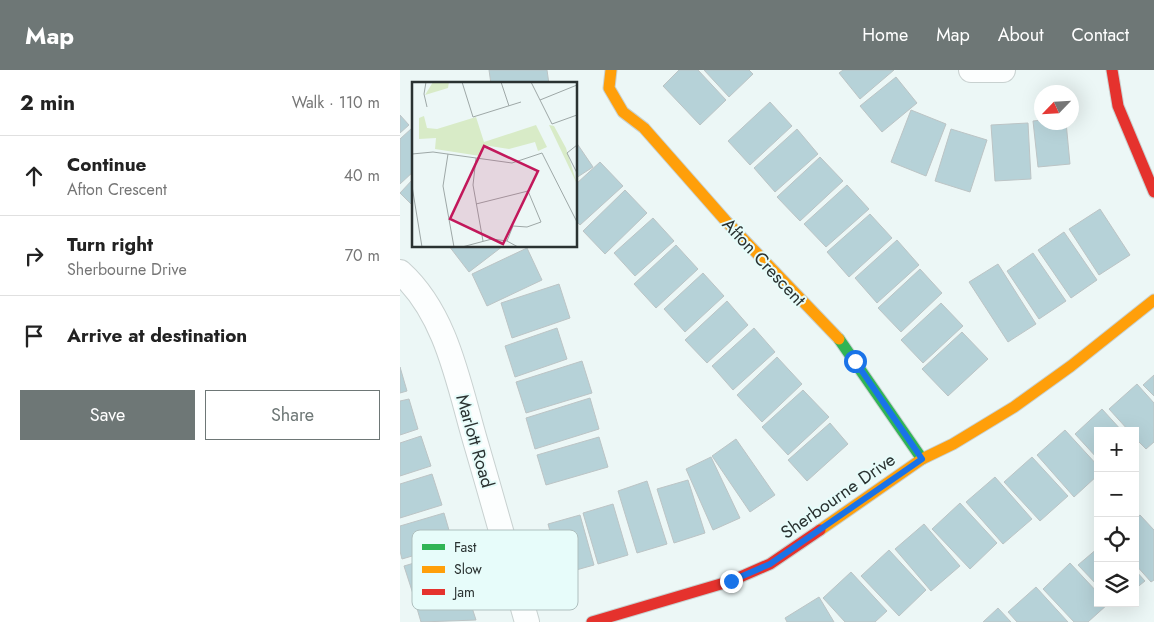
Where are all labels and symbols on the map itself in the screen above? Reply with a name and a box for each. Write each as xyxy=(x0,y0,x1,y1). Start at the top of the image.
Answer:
inset map xyxy=(412,82,578,248)
north arrow xyxy=(1034,85,1079,130)
street label: Afton Crescent xyxy=(716,212,812,312)
route start xyxy=(844,350,867,373)
street label: Marlott Road xyxy=(449,391,501,491)
street label: Sherbourne Drive xyxy=(775,447,901,545)
legend xyxy=(412,530,578,610)
text: Fast xyxy=(454,537,477,557)
text: Slow xyxy=(454,559,482,579)
route end xyxy=(720,570,743,593)
text: Jam xyxy=(452,582,475,602)

